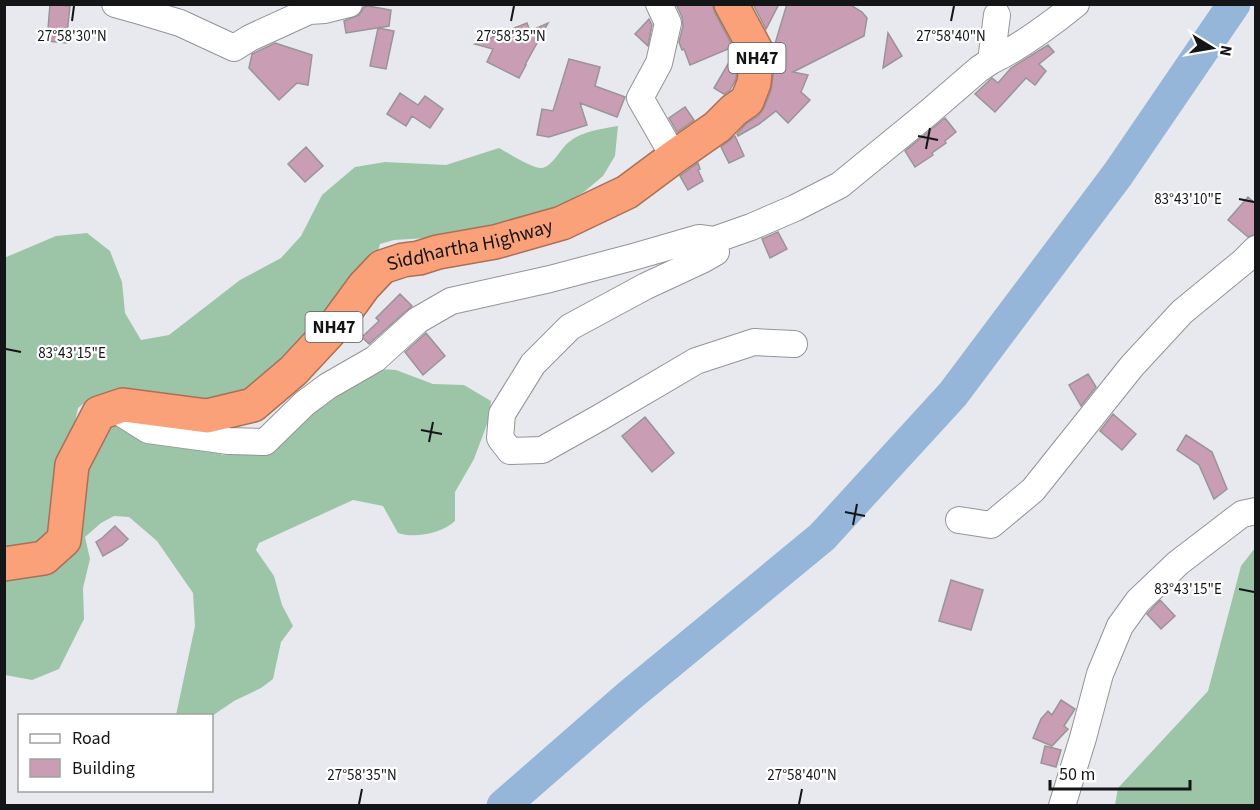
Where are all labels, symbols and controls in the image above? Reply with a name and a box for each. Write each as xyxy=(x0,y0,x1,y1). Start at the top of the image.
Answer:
north arrow xyxy=(1182,18,1242,78)
text: 27°58'30"N xyxy=(37,26,107,47)
text: 27°58'35"N xyxy=(476,26,546,47)
text: 27°58'40"N xyxy=(916,26,986,47)
road number: NH47 xyxy=(728,43,786,73)
text: N xyxy=(1214,43,1238,58)
text: 83°43'10"E xyxy=(1154,189,1222,210)
street label: Siddhartha Highway xyxy=(383,212,557,278)
road number: NH47 xyxy=(306,312,362,342)
text: 83°43'15"E xyxy=(38,343,106,364)
text: 83°43'15"E xyxy=(1154,579,1222,600)
legend xyxy=(18,714,213,792)
text: Road xyxy=(72,726,111,751)
scale bar xyxy=(1050,753,1190,791)
text: Building xyxy=(72,756,135,781)
text: 50 m xyxy=(1059,762,1095,787)
text: 27°58'35"N xyxy=(327,765,397,786)
text: 27°58'40"N xyxy=(767,765,837,786)

